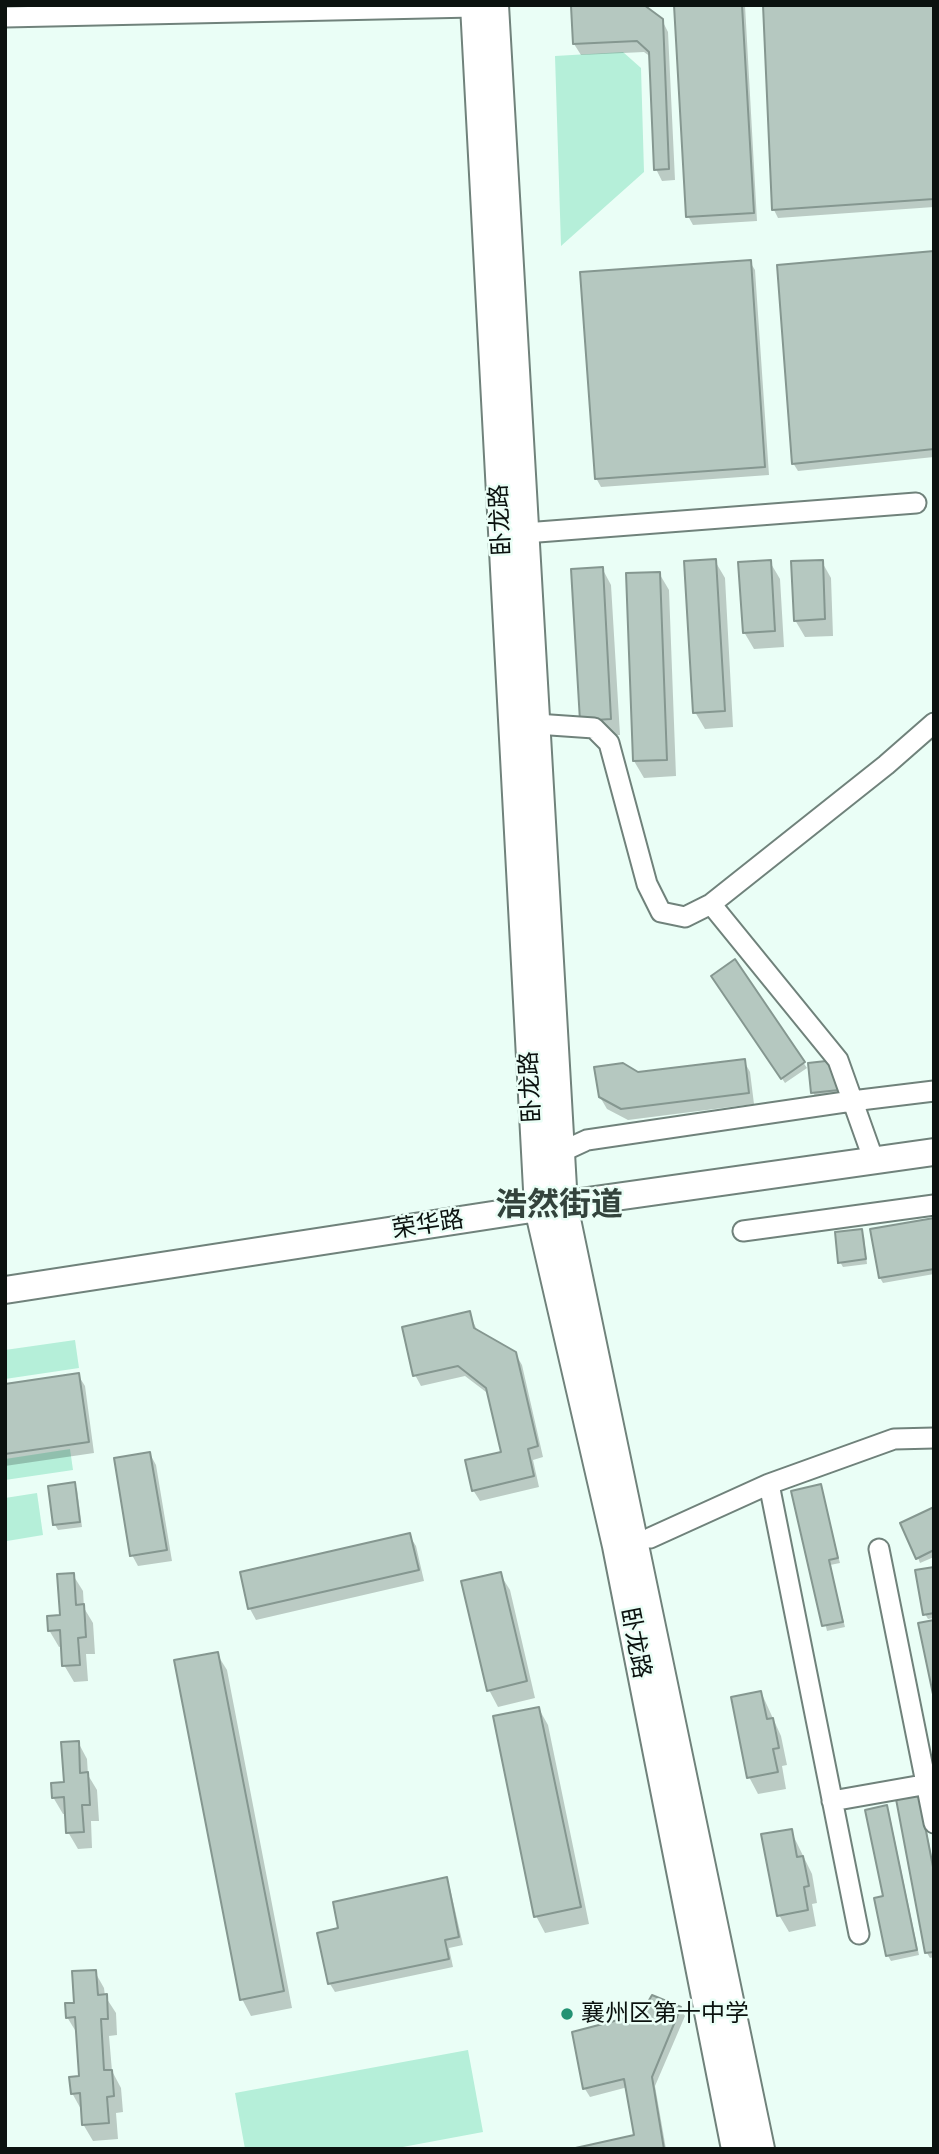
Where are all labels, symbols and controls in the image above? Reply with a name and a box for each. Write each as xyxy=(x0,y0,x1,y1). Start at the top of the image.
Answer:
street label: 卧龙路 xyxy=(485,483,517,557)
street label: 卧龙路 xyxy=(515,1050,547,1124)
district label: 浩然街道 xyxy=(495,1187,623,1225)
street label: 荣华路 xyxy=(390,1205,466,1245)
street label: 卧龙路 xyxy=(614,1605,656,1681)
place label: 襄州区第十中学 xyxy=(581,2000,749,2028)
marker: 襄州区第十中学 xyxy=(559,2006,575,2022)

